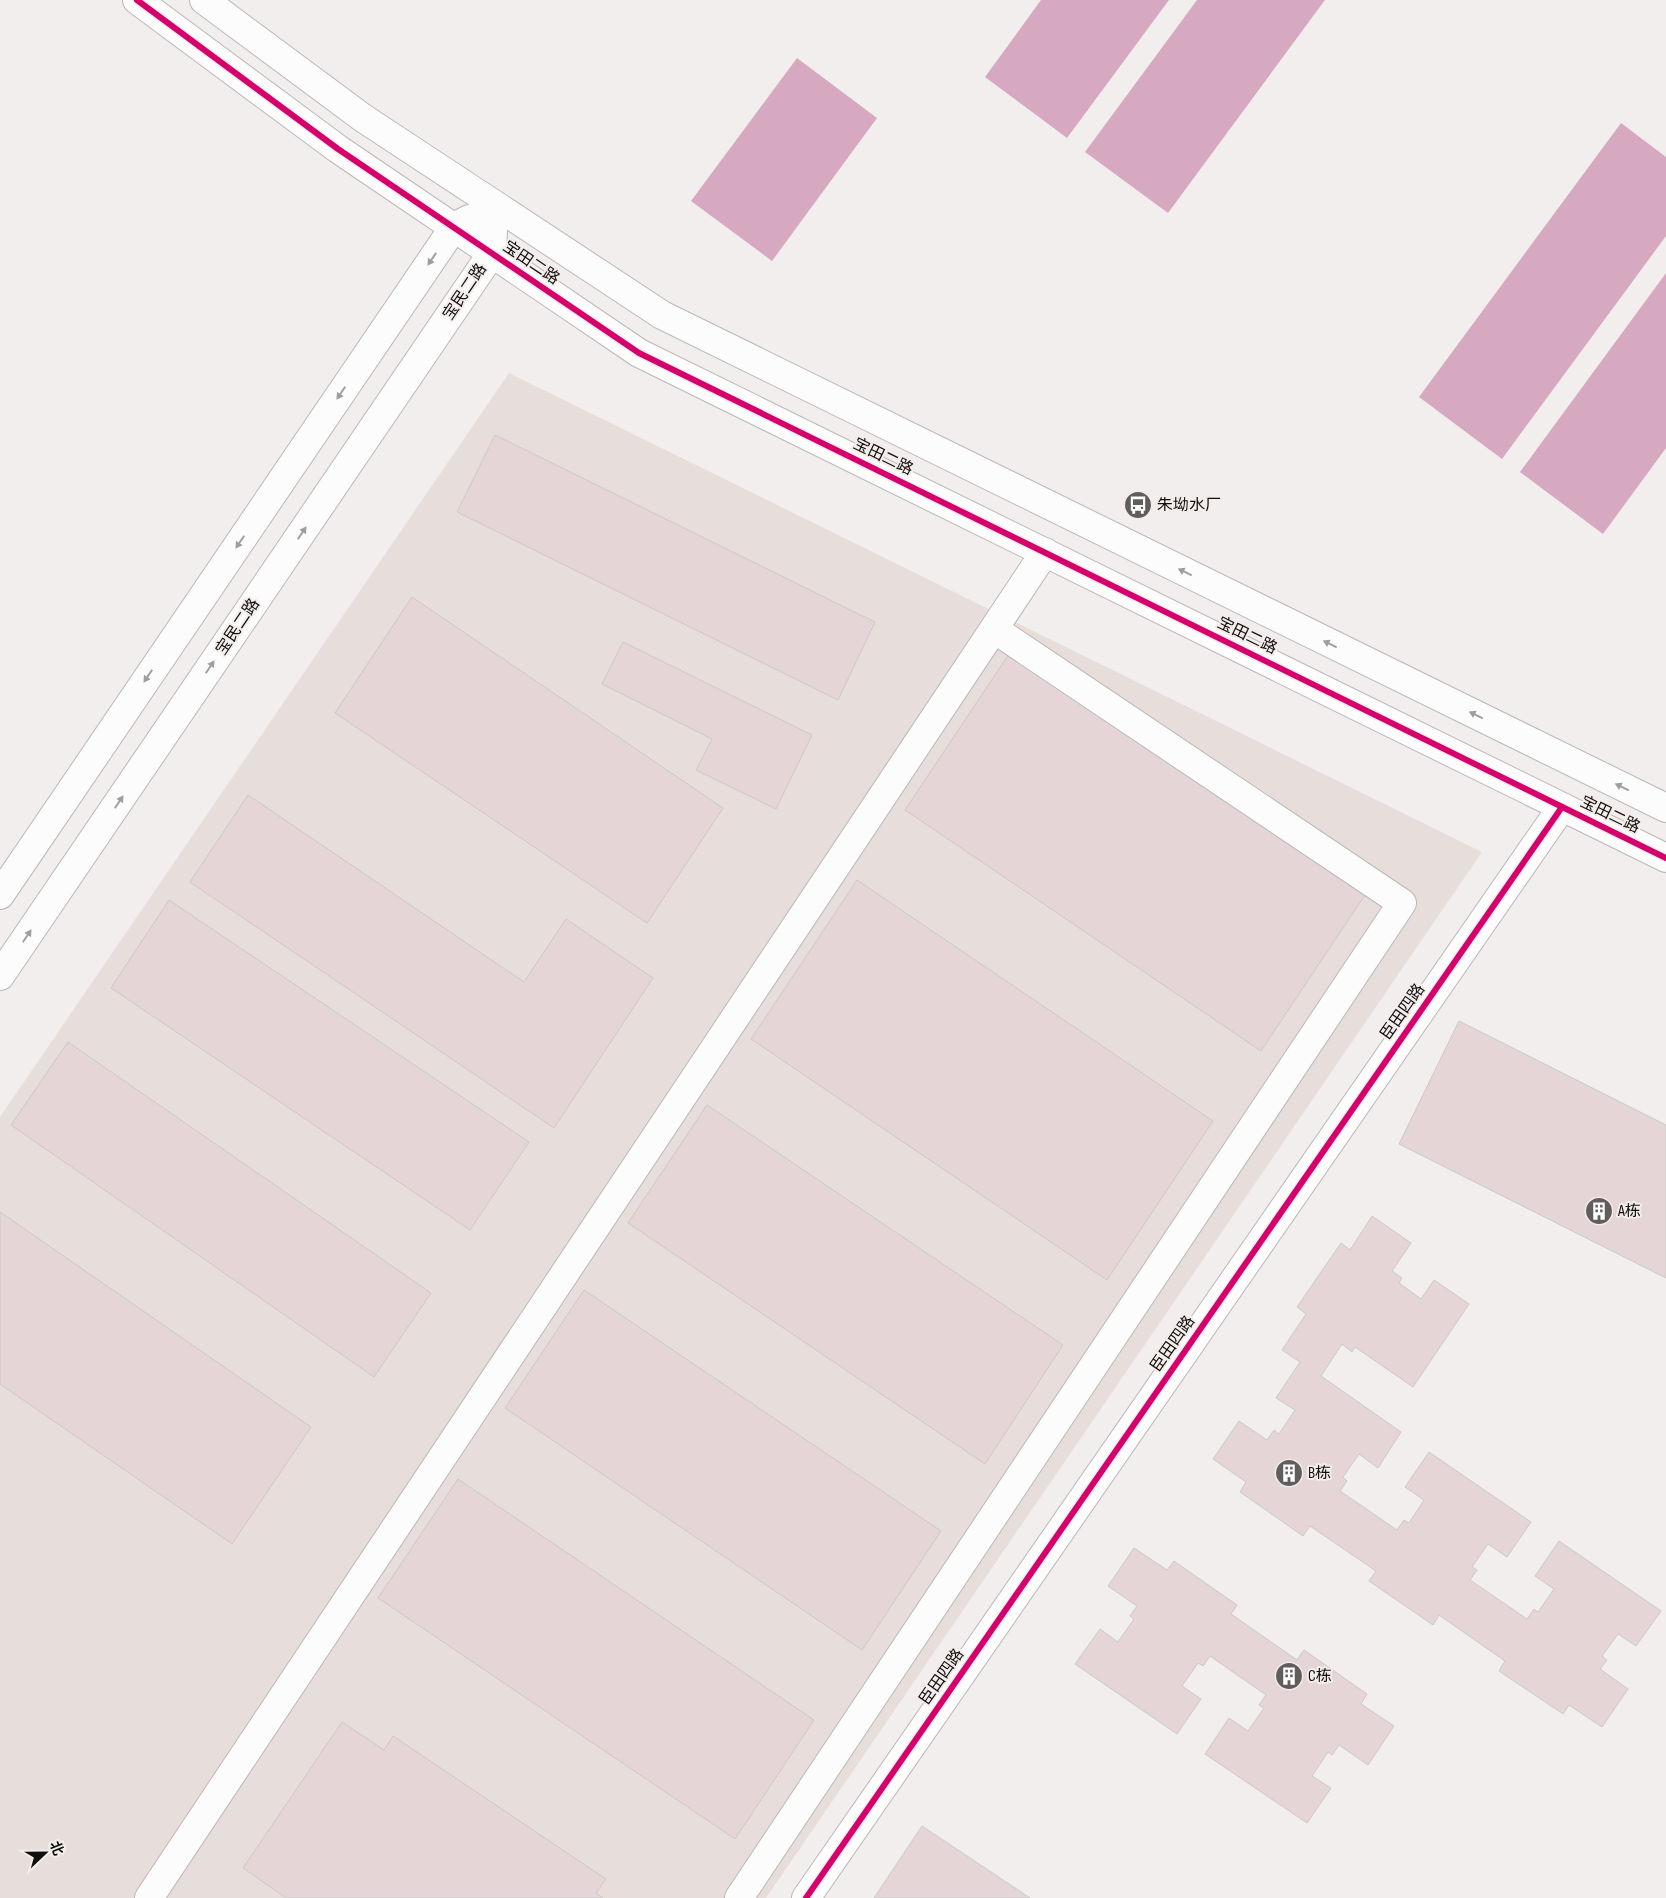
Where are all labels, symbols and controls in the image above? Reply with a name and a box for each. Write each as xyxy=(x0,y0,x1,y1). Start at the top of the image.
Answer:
street label: 宝田二路 xyxy=(499,237,563,289)
one-way arrow xyxy=(428,252,437,265)
street label: 宝民二路 xyxy=(439,260,491,324)
one-way arrow xyxy=(336,386,346,400)
street label: 宝田二路 xyxy=(850,434,916,480)
bus stop icon: 朱坳水厂 xyxy=(1123,490,1153,520)
place label: 朱坳水厂 xyxy=(1157,496,1221,515)
one-way arrow xyxy=(297,526,307,540)
one-way arrow xyxy=(235,535,245,549)
one-way arrow xyxy=(1177,568,1192,576)
street label: 宝民二路 xyxy=(212,595,264,659)
street label: 宝田二路 xyxy=(1214,613,1280,659)
one-way arrow xyxy=(1323,640,1338,648)
one-way arrow xyxy=(205,661,215,674)
one-way arrow xyxy=(144,669,153,683)
one-way arrow xyxy=(1469,711,1483,719)
one-way arrow xyxy=(1615,783,1629,791)
street label: 宝田二路 xyxy=(1577,792,1643,838)
one-way arrow xyxy=(114,795,124,808)
one-way arrow xyxy=(23,929,32,943)
street label: 臣田四路 xyxy=(1377,980,1429,1044)
building icon: A栋 xyxy=(1584,1196,1614,1226)
place label: A栋 xyxy=(1617,1202,1641,1221)
street label: 臣田四路 xyxy=(1147,1312,1199,1376)
building icon: B栋 xyxy=(1274,1458,1304,1488)
place label: B栋 xyxy=(1308,1464,1331,1483)
street label: 臣田四路 xyxy=(916,1645,968,1709)
building icon: C栋 xyxy=(1274,1661,1304,1691)
place label: C栋 xyxy=(1308,1667,1332,1686)
north arrow xyxy=(20,1828,70,1878)
text: 北 xyxy=(46,1839,67,1858)

